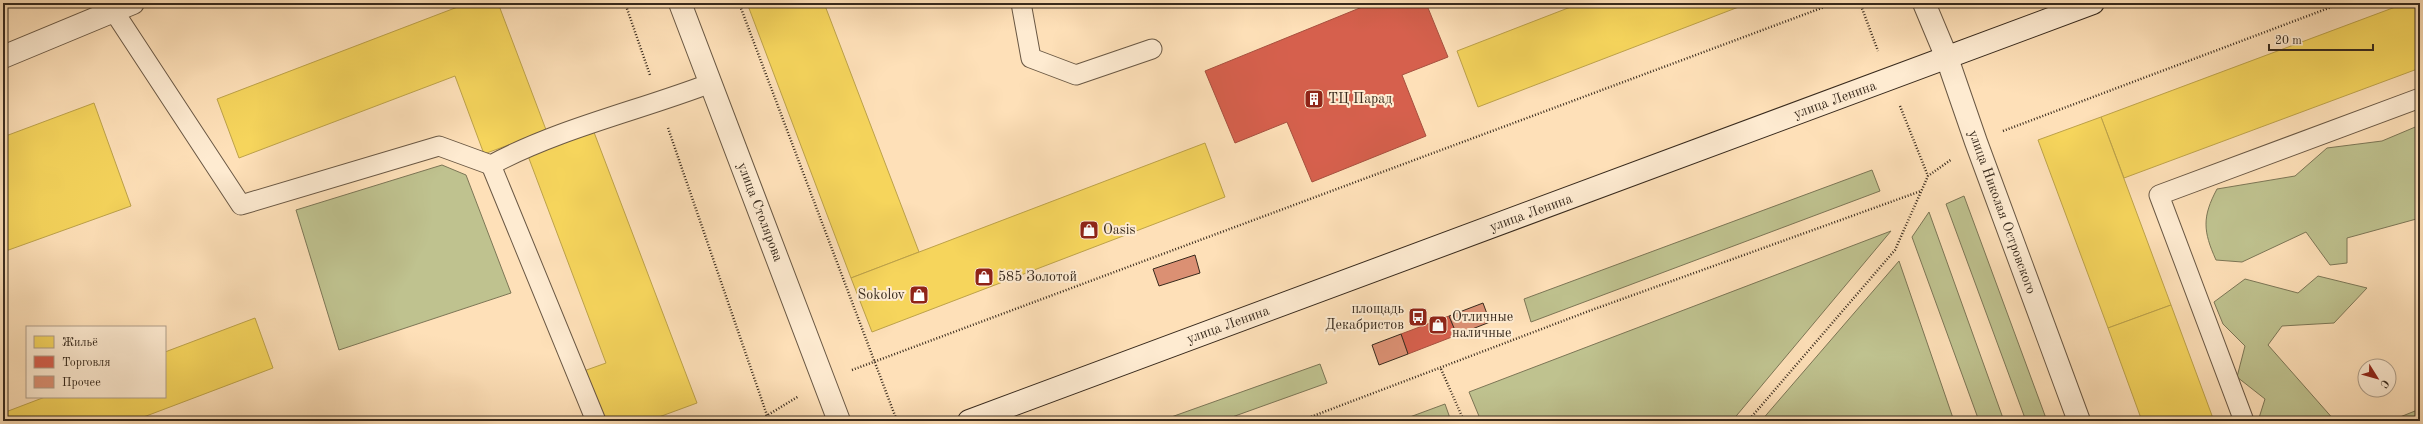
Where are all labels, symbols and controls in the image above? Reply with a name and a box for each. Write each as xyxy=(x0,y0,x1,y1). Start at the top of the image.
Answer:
scale bar xyxy=(2269,26,2373,52)
text: 20 m xyxy=(2275,35,2302,47)
street label: улица Ленина xyxy=(1792,79,1878,121)
building icon: ТЦ Парад xyxy=(1303,88,1325,110)
place label: ТЦ Парад xyxy=(1328,92,1392,106)
street label: улица Николая Островского xyxy=(1966,128,2038,296)
street label: улица Столярова xyxy=(735,161,785,264)
street label: улица Ленина xyxy=(1488,192,1574,234)
shop icon: Oasis xyxy=(1078,219,1100,241)
place label: Oasis xyxy=(1103,223,1136,237)
shop icon: 585 Золотой xyxy=(973,266,995,288)
place label: 585 Золотой xyxy=(998,270,1077,284)
shop icon: Sokolov xyxy=(908,284,930,306)
place label: Sokolov xyxy=(858,288,906,302)
place label: площадь Декабристов xyxy=(1325,302,1404,332)
street label: улица Ленина xyxy=(1185,304,1271,346)
bus stop icon: площадь Декабристов xyxy=(1407,306,1429,328)
place label: Отличные наличные xyxy=(1452,310,1513,340)
shop icon: Отличные наличные xyxy=(1427,314,1449,336)
legend xyxy=(26,326,166,398)
text: Жильё xyxy=(62,337,98,349)
text: Торговля xyxy=(62,357,111,369)
north arrow xyxy=(2357,358,2397,398)
text: Прочее xyxy=(62,377,101,389)
text: С xyxy=(2377,377,2390,389)

